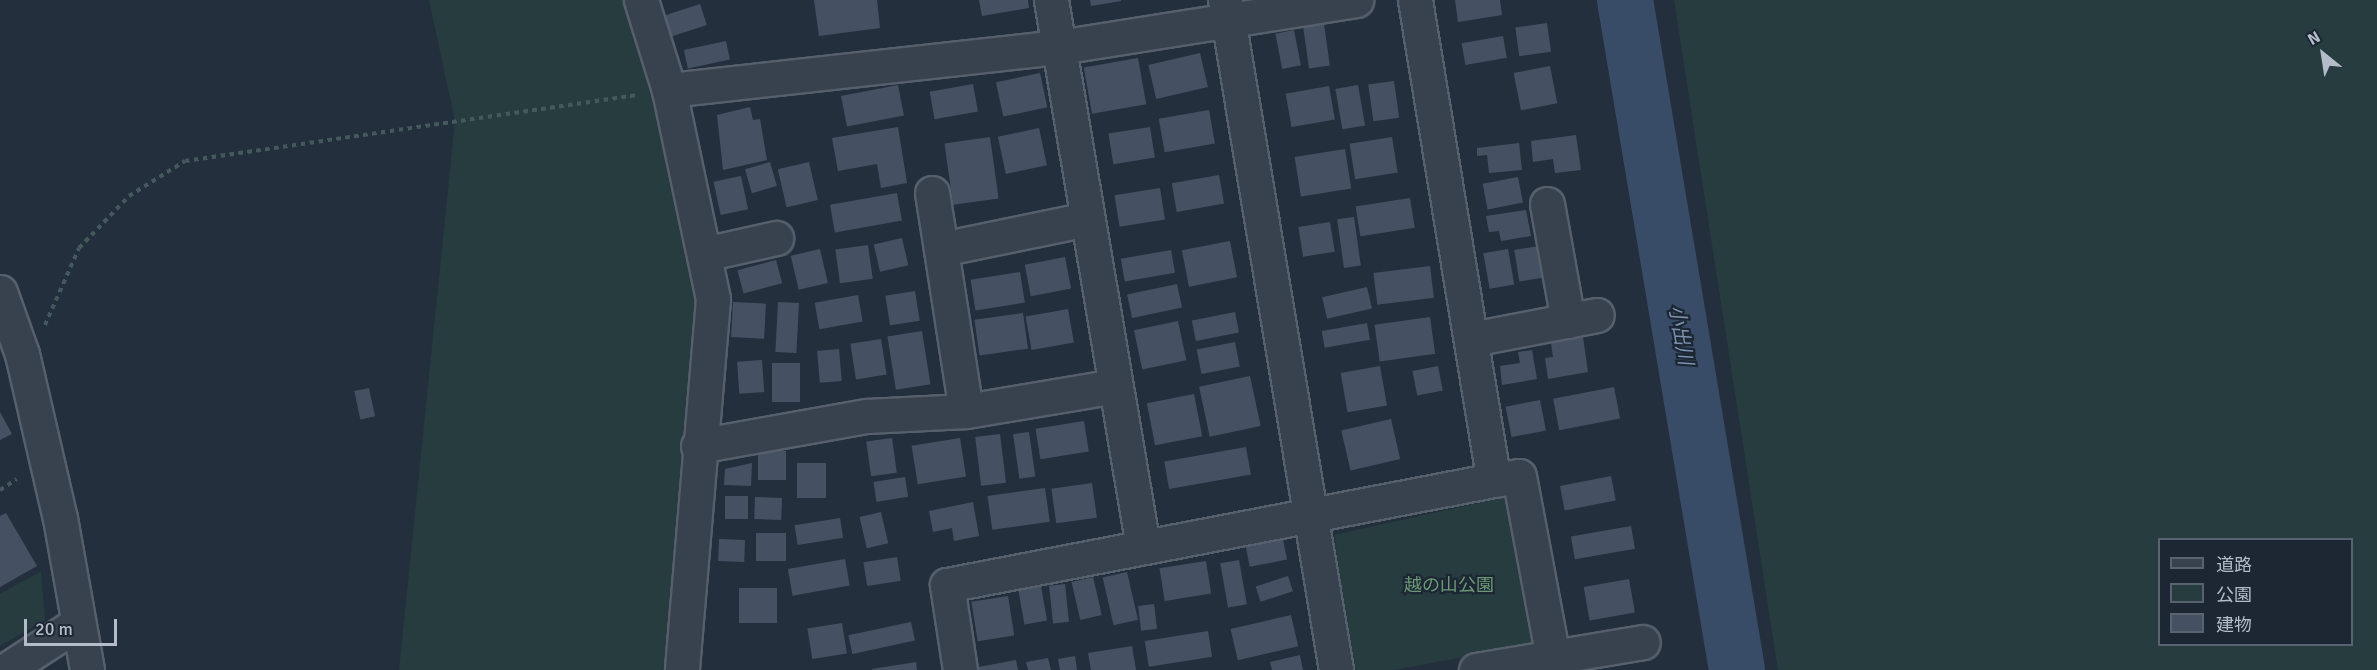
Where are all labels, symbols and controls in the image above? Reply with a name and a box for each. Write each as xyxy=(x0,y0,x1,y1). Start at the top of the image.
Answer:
north arrow xyxy=(2293,24,2353,84)
text: N xyxy=(2304,27,2324,50)
water label: 小出川 xyxy=(1664,303,1698,367)
legend xyxy=(2158,538,2353,646)
text: 道路 xyxy=(2216,554,2252,576)
park label: 越の山公園 xyxy=(1404,574,1494,596)
text: 公園 xyxy=(2216,584,2252,606)
scale bar xyxy=(27,607,120,645)
text: 建物 xyxy=(2216,614,2252,636)
text: 20 m xyxy=(35,618,73,640)

